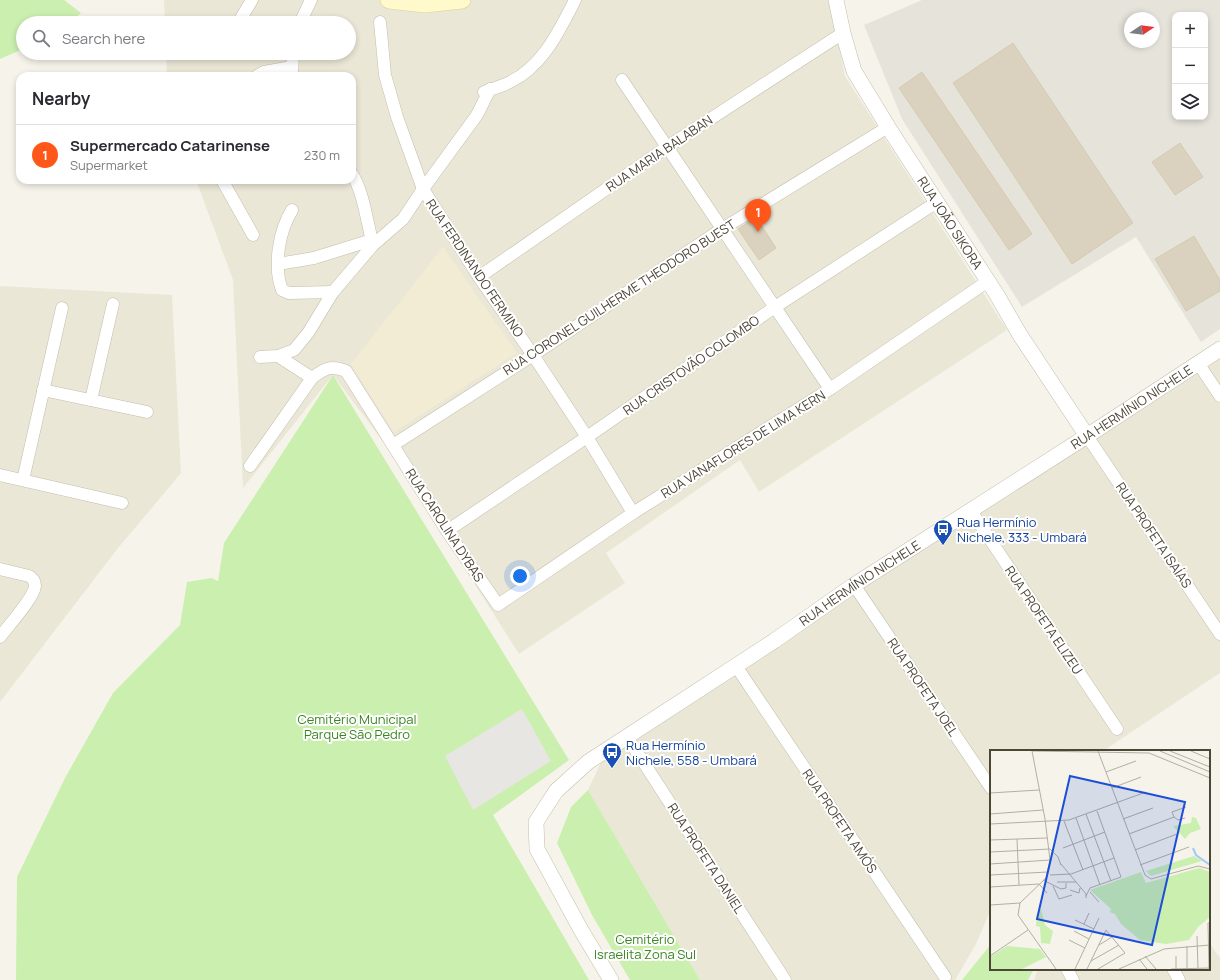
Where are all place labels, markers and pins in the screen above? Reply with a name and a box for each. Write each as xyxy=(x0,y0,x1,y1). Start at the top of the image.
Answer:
pin: 1 xyxy=(745,199,771,232)
place label: Rua Hermínio Nichele, 333 - Umbará xyxy=(957,513,1087,546)
bus stop icon: Rua Hermínio Nichele, 333 - Umbará xyxy=(932,518,954,546)
place label: Rua Hermínio Nichele, 558 - Umbará xyxy=(626,736,757,769)
bus stop icon: Rua Hermínio Nichele, 558 - Umbará xyxy=(601,741,623,769)

